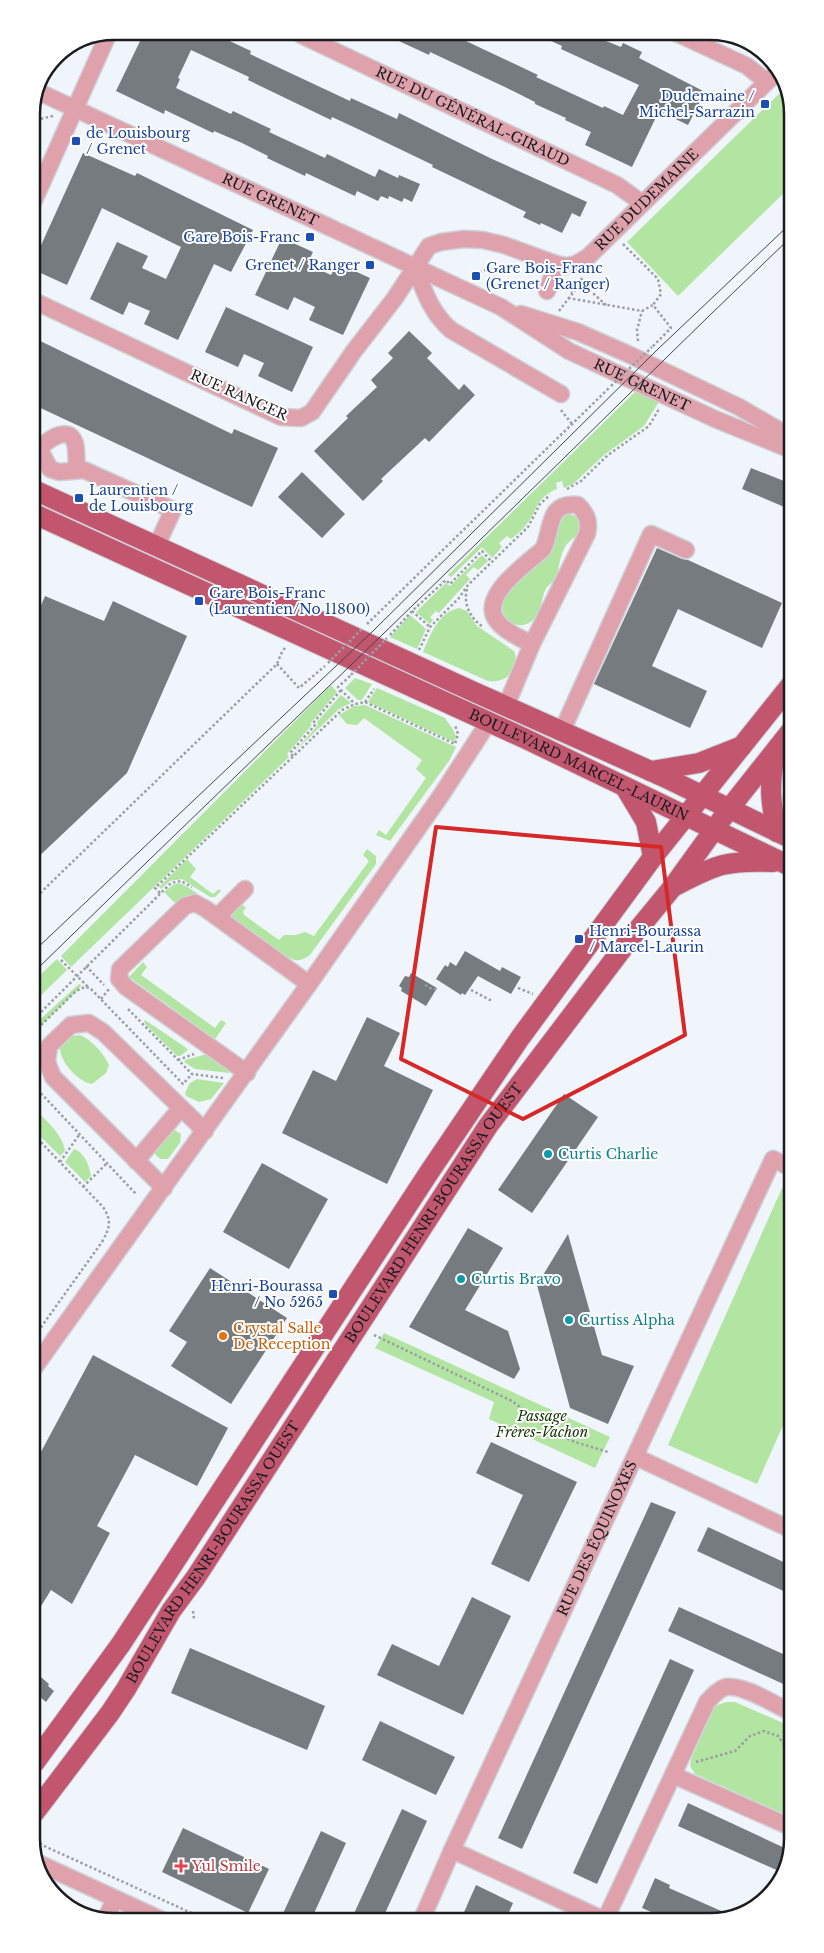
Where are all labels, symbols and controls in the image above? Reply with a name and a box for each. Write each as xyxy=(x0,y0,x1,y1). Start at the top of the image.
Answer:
street label: RUE DU GÉNÉRAL-GIRAUD xyxy=(373,63,573,170)
place label: Dudemaine / Michel-Sarrazin xyxy=(639,87,756,121)
marker: Dudemaine / Michel-Sarrazin xyxy=(759,98,771,110)
place label: de Louisbourg / Grenet xyxy=(86,124,191,158)
marker: de Louisbourg / Grenet xyxy=(70,135,82,147)
street label: RUE DUDEMAINE xyxy=(591,145,702,254)
street label: RUE GRENET xyxy=(219,169,321,230)
place label: Gare Bois-Franc xyxy=(183,228,300,246)
marker: Gare Bois-Franc xyxy=(304,231,316,243)
place label: Grenet / Ranger xyxy=(245,256,360,274)
marker: Grenet / Ranger xyxy=(364,259,376,271)
place label: Gare Bois-Franc (Grenet / Ranger) xyxy=(486,259,610,293)
marker: Gare Bois-Franc (Grenet / Ranger) xyxy=(470,270,482,282)
street label: RUE GRENET xyxy=(591,355,693,415)
street label: RUE RANGER xyxy=(188,365,291,425)
place label: Laurentien / de Louisbourg xyxy=(89,481,194,515)
marker: Laurentien / de Louisbourg xyxy=(73,492,85,504)
place label: Gare Bois-Franc (Laurentien/No 11800) xyxy=(209,584,370,618)
marker: Gare Bois-Franc (Laurentien/No 11800) xyxy=(193,595,205,607)
street label: BOULEVARD MARCEL-LAURIN xyxy=(466,705,692,825)
place label: Henri-Bourassa / Marcel-Laurin xyxy=(589,922,704,956)
marker: Henri-Bourassa / Marcel-Laurin xyxy=(573,933,585,945)
street label: BOULEVARD HENRI-BOURASSA OUEST xyxy=(341,1079,526,1347)
place label: Curtis Charlie xyxy=(558,1145,658,1163)
marker: Curtis Charlie xyxy=(542,1148,554,1160)
place label: Curtis Bravo xyxy=(471,1270,561,1288)
marker: Curtis Bravo xyxy=(455,1273,467,1285)
place label: Henri-Bourassa / No 5265 xyxy=(211,1277,323,1311)
marker: Henri-Bourassa / No 5265 xyxy=(327,1288,339,1300)
place label: Curtiss Alpha xyxy=(579,1311,675,1329)
marker: Curtiss Alpha xyxy=(563,1314,575,1326)
place label: Crystal Salle De Reception xyxy=(233,1319,331,1353)
marker: Crystal Salle De Reception xyxy=(217,1330,229,1342)
park label: Passage Frères-Vachon xyxy=(495,1407,589,1441)
street label: BOULEVARD HENRI-BOURASSA OUEST xyxy=(122,1418,304,1687)
street label: RUE DES ÉQUINOXES xyxy=(553,1458,641,1619)
place label: Yul Smile xyxy=(191,1857,261,1875)
marker: Yul Smile xyxy=(174,1859,188,1873)

